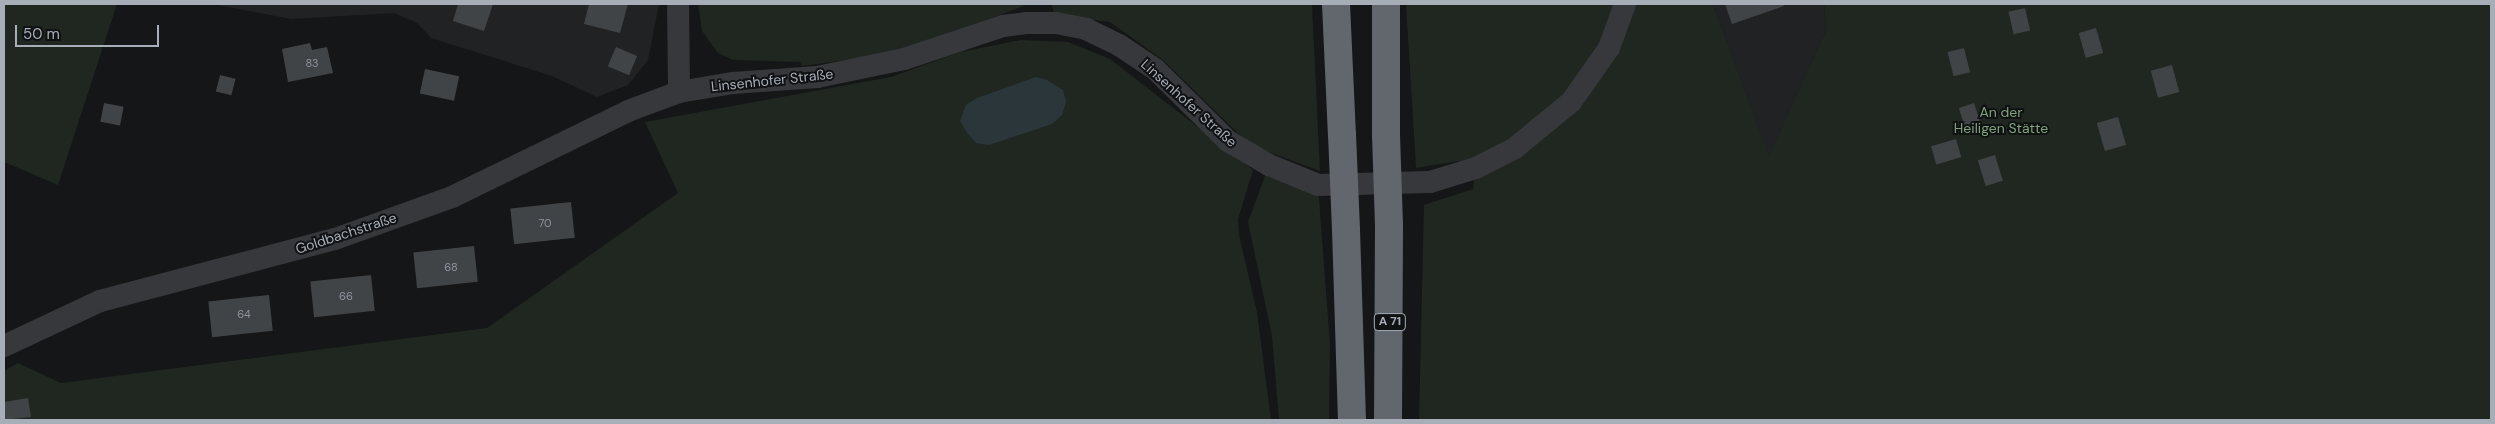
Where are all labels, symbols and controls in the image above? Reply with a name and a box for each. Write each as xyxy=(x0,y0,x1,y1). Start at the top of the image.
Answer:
scale bar xyxy=(18,15,161,47)
text: 50 m xyxy=(23,24,60,44)
house number: 83 xyxy=(305,56,319,70)
street label: Linsenhofer Straße xyxy=(1138,56,1240,150)
street label: Linsenhofer Straße xyxy=(710,65,834,95)
park label: An der Heiligen Stätte xyxy=(1954,104,2048,136)
street label: Goldbachstraße xyxy=(293,209,399,257)
house number: 70 xyxy=(538,216,552,230)
house number: 68 xyxy=(444,260,458,274)
house number: 66 xyxy=(339,289,353,303)
house number: 64 xyxy=(237,307,251,321)
road number: A 71 xyxy=(1374,313,1406,332)

